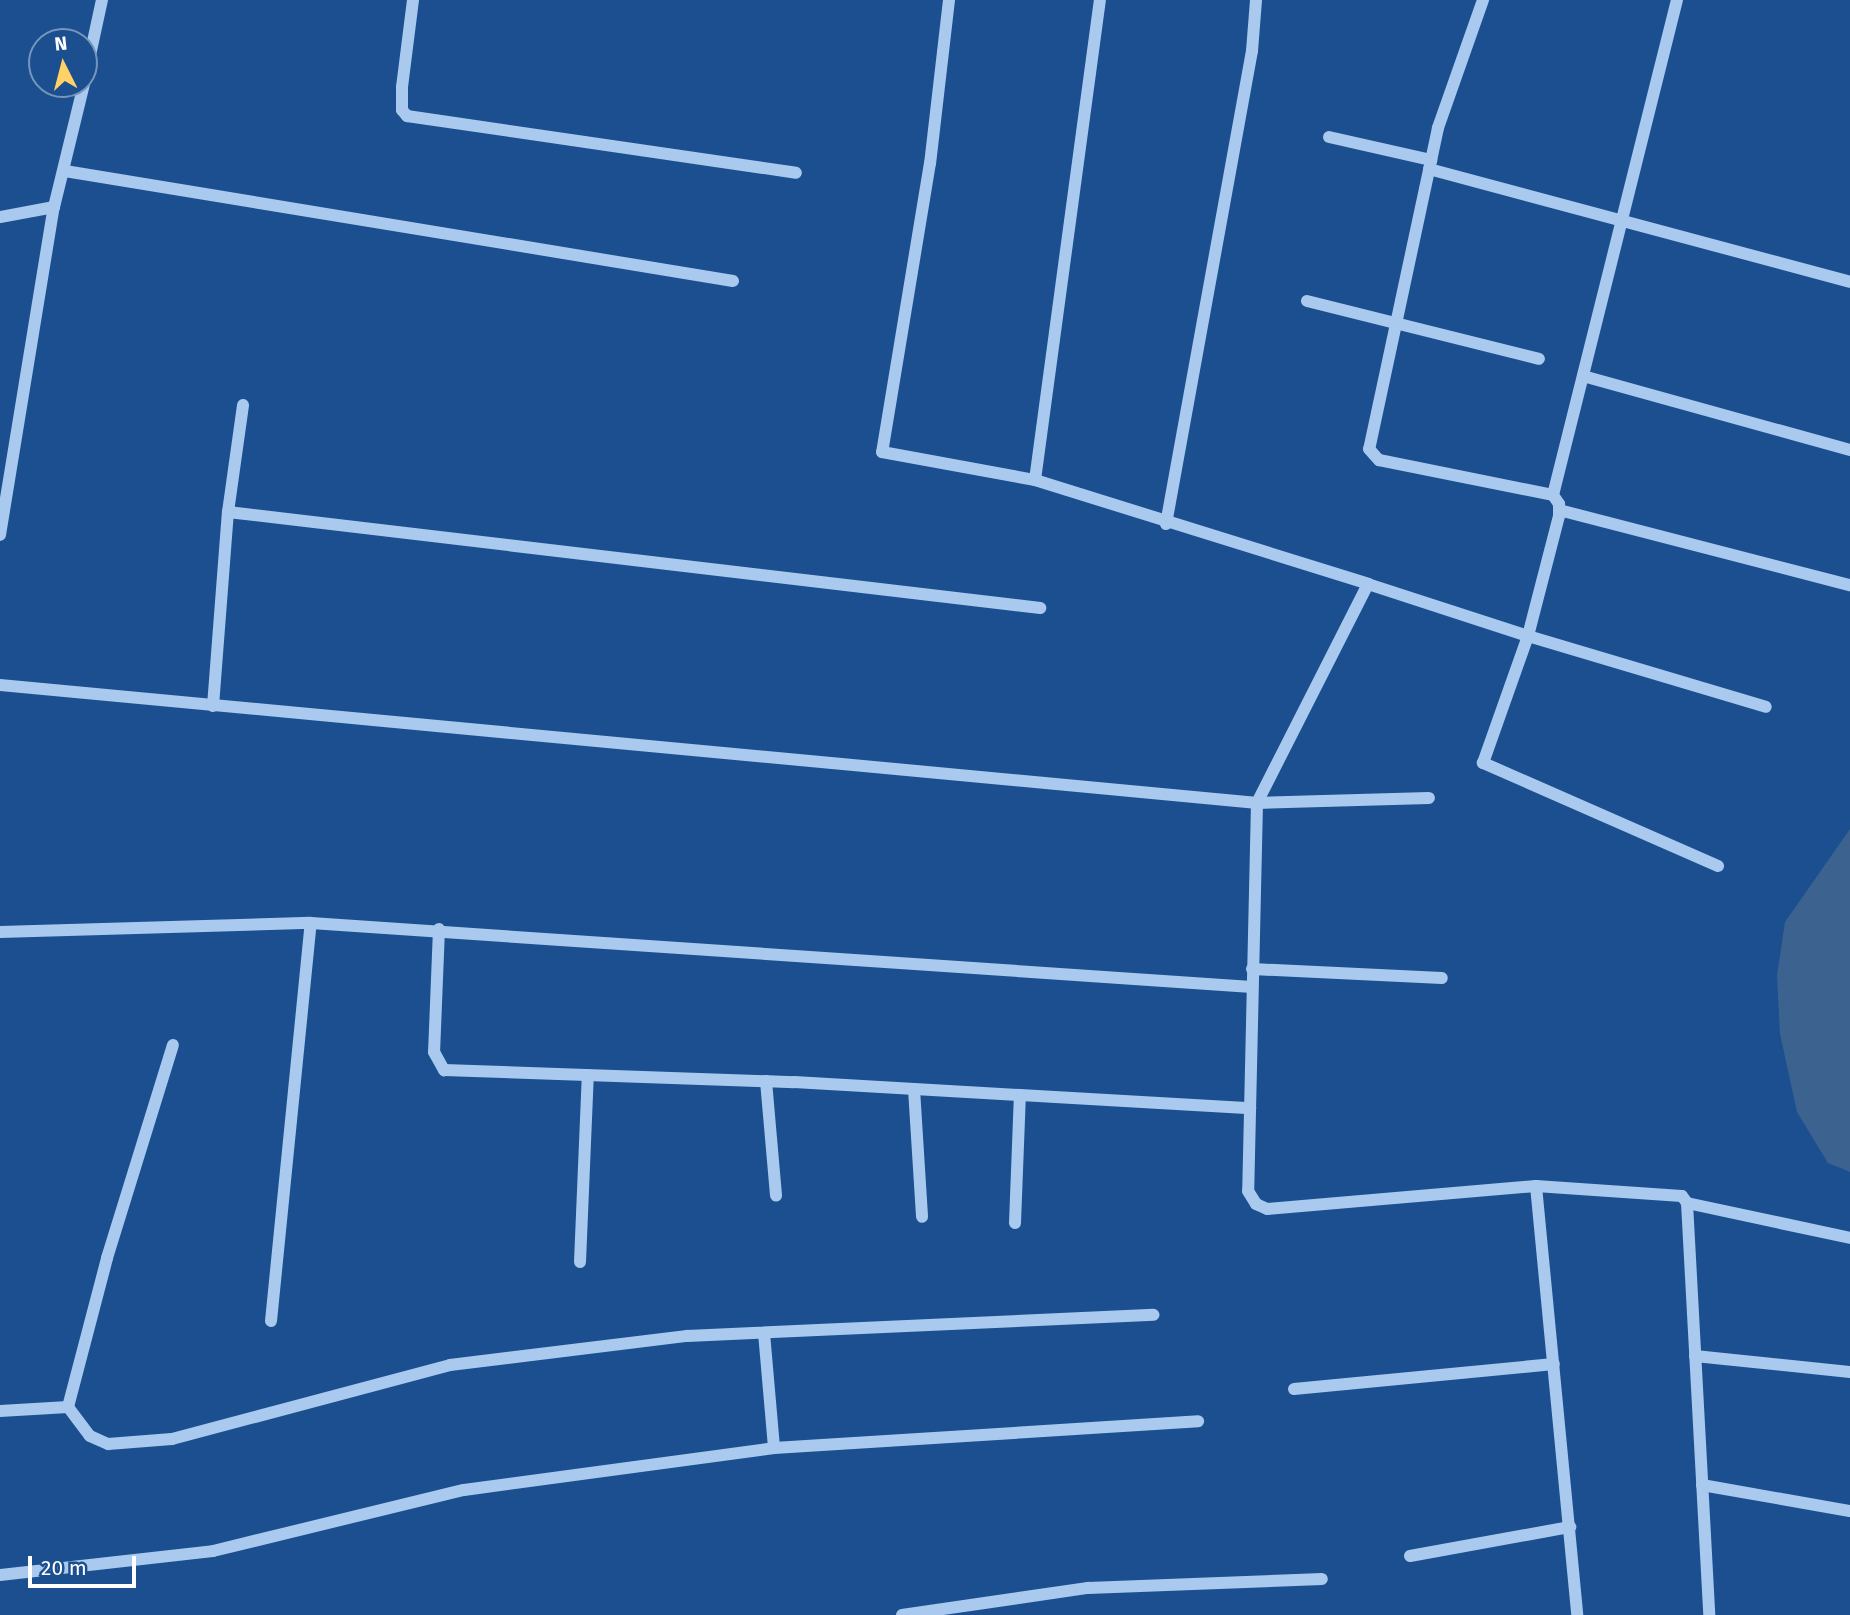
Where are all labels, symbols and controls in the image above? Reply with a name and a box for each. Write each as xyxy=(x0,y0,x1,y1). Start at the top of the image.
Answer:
north arrow xyxy=(28,28,98,98)
text: N xyxy=(53,32,68,56)
scale bar xyxy=(32,1542,140,1586)
text: 20 m xyxy=(41,1555,87,1581)

